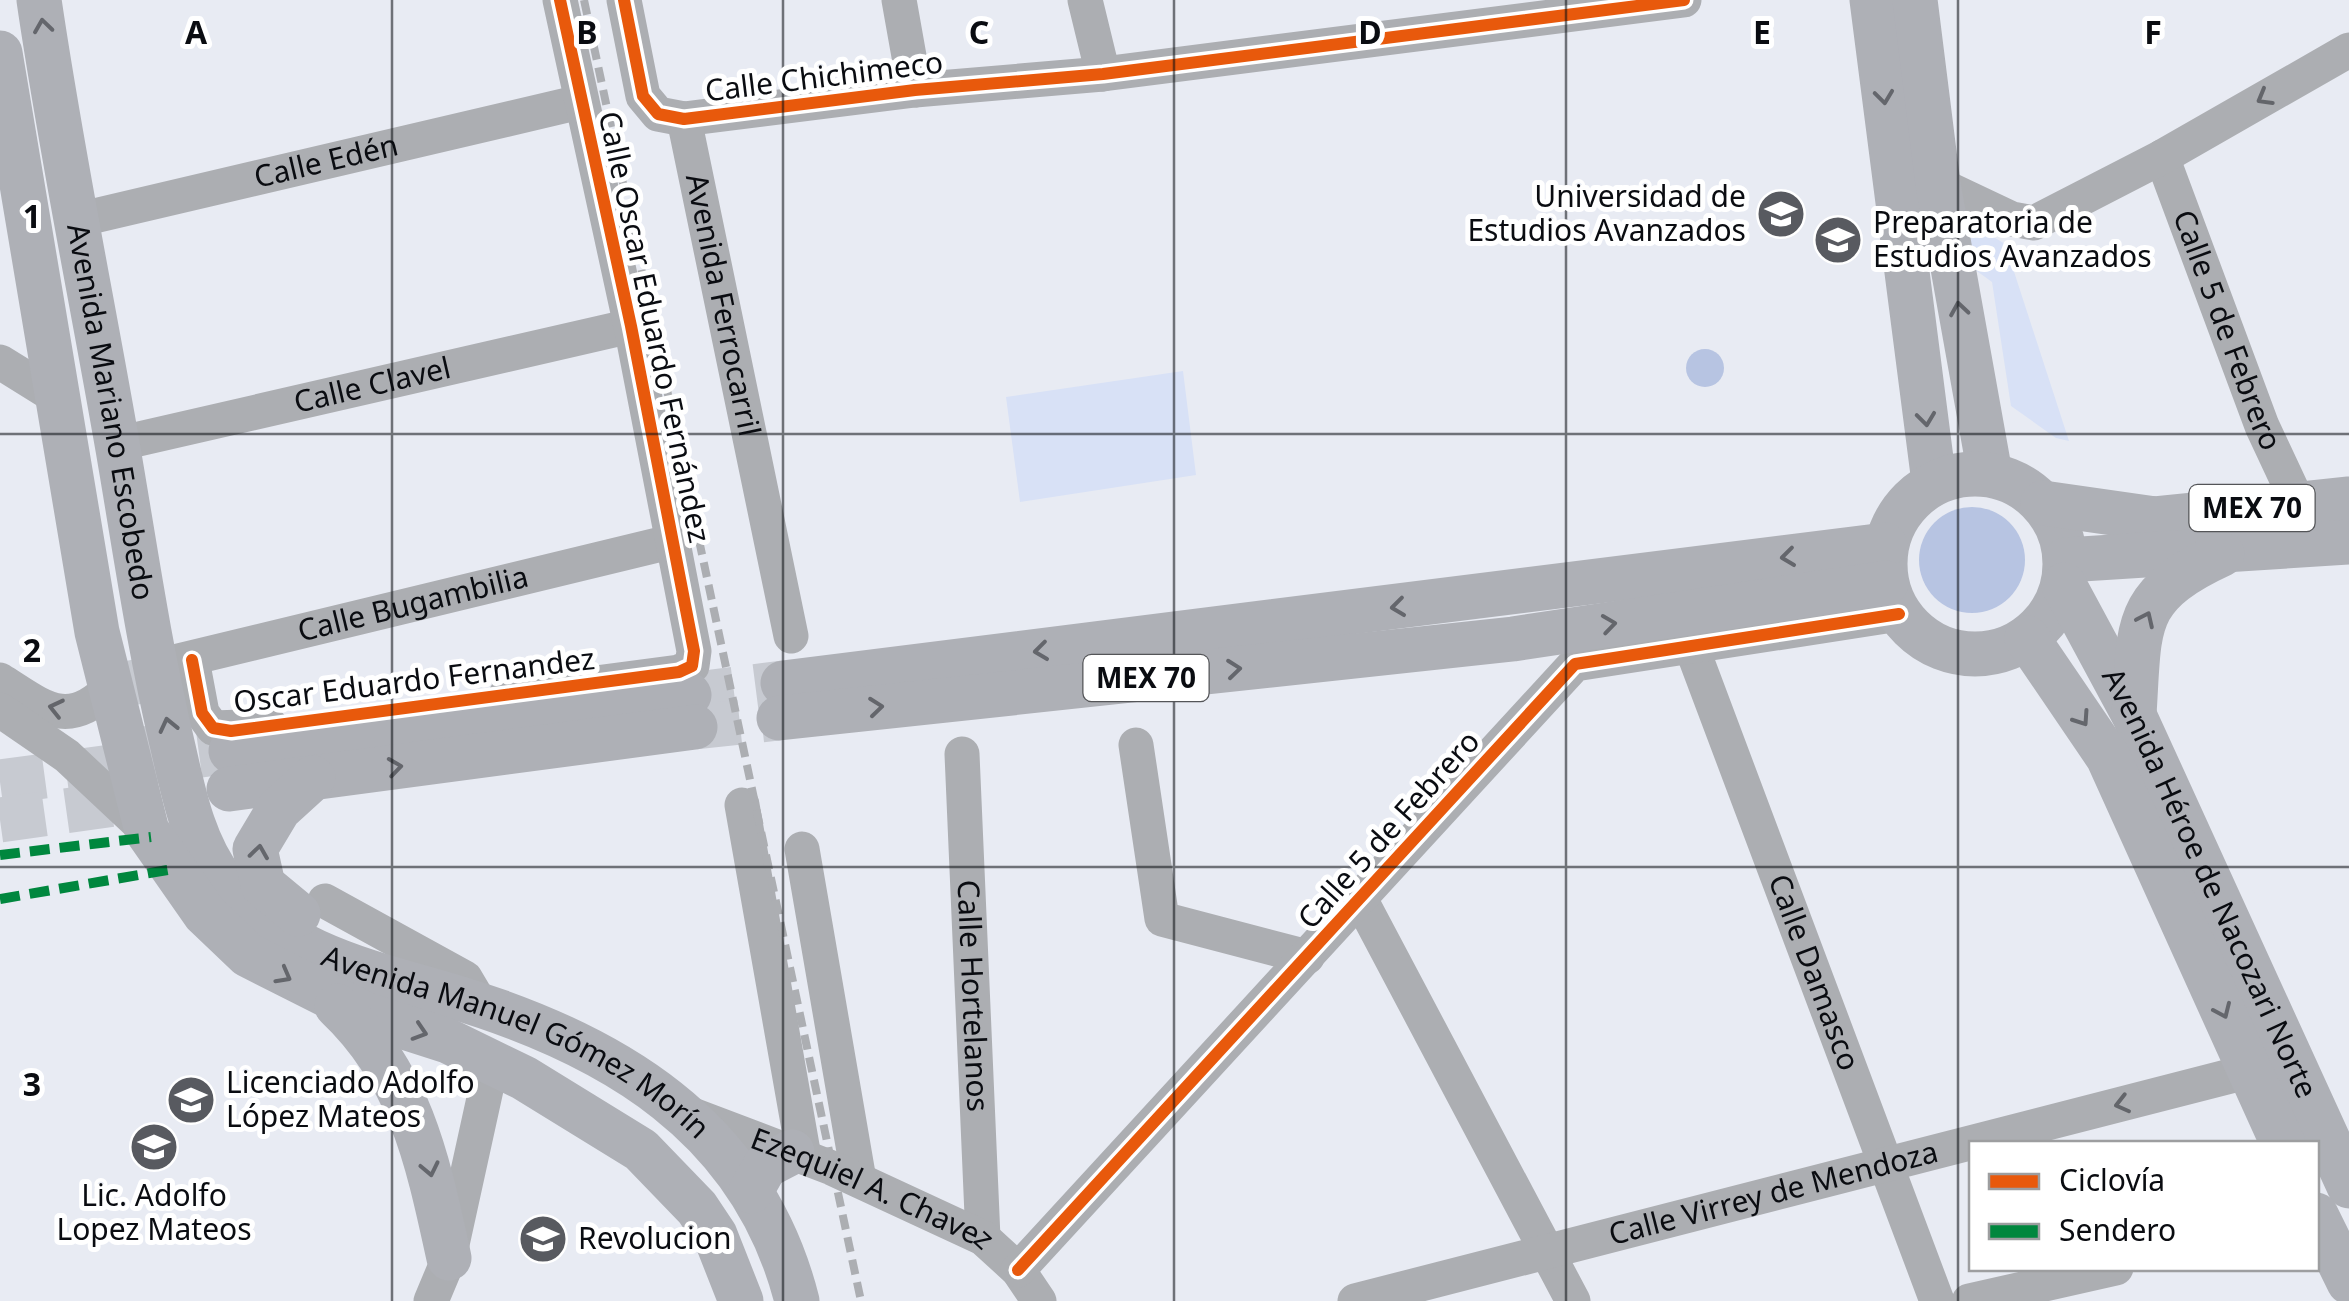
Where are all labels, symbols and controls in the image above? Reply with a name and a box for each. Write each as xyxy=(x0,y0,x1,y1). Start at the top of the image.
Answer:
text: A xyxy=(185,10,208,53)
text: B xyxy=(576,10,598,53)
text: C xyxy=(969,10,989,53)
text: D xyxy=(1358,10,1382,53)
text: E xyxy=(1753,10,1771,53)
text: F xyxy=(2144,10,2162,53)
one-way arrow xyxy=(33,18,54,35)
street label: Calle Chichimeco xyxy=(702,41,945,110)
one-way arrow xyxy=(2257,86,2275,105)
one-way arrow xyxy=(1873,89,1894,105)
street label: Calle Oscar Eduardo Fernández xyxy=(590,107,721,546)
street label: Calle Edén xyxy=(250,123,402,197)
street label: Avenida Ferrocarril xyxy=(677,170,771,440)
place label: Universidad de Estudios Avanzados xyxy=(1467,175,1746,250)
school or university icon: Universidad de Estudios Avanzados xyxy=(1755,188,1807,240)
text: 1 xyxy=(23,194,41,237)
place label: Preparatoria de Estudios Avanzados xyxy=(1873,201,2152,276)
street label: Calle 5 de Febrero xyxy=(2164,204,2292,457)
school or university icon: Preparatoria de Estudios Avanzados xyxy=(1812,214,1864,266)
street label: Avenida Mariano Escobedo xyxy=(58,220,165,603)
one-way arrow xyxy=(1949,301,1970,318)
street label: Calle Clavel xyxy=(290,346,454,422)
one-way arrow xyxy=(1915,411,1936,427)
road number: MEX 70 xyxy=(2190,485,2314,531)
one-way arrow xyxy=(1780,546,1796,567)
street label: Calle Bugambilia xyxy=(293,555,532,650)
one-way arrow xyxy=(1389,596,1405,617)
one-way arrow xyxy=(2134,612,2154,630)
one-way arrow xyxy=(1601,615,1617,636)
text: 2 xyxy=(23,628,41,671)
street label: Oscar Eduardo Fernandez xyxy=(231,637,597,722)
one-way arrow xyxy=(1032,640,1048,661)
road number: MEX 70 xyxy=(1084,655,1208,701)
one-way arrow xyxy=(1226,659,1242,680)
street label: Avenida Héroe de Nacozari Norte xyxy=(2093,660,2328,1104)
one-way arrow xyxy=(868,697,884,718)
one-way arrow xyxy=(47,699,64,720)
one-way arrow xyxy=(2070,707,2088,726)
one-way arrow xyxy=(159,717,180,734)
street label: Calle 5 de Febrero xyxy=(1288,721,1488,937)
one-way arrow xyxy=(386,757,403,778)
one-way arrow xyxy=(247,844,268,860)
street label: Calle Damasco xyxy=(1760,868,1871,1076)
street label: Calle Hortelanos xyxy=(948,879,1000,1113)
street label: Avenida Manuel Gómez Morín xyxy=(316,935,719,1147)
one-way arrow xyxy=(274,963,292,983)
one-way arrow xyxy=(2211,1001,2231,1019)
one-way arrow xyxy=(410,1020,427,1041)
place label: Licenciado Adolfo López Mateos xyxy=(226,1061,475,1136)
text: 3 xyxy=(23,1062,41,1105)
school or university icon: Licenciado Adolfo López Mateos xyxy=(165,1074,217,1126)
one-way arrow xyxy=(2114,1092,2131,1113)
street label: Ezequiel A. Chavez xyxy=(745,1117,1004,1258)
school or university icon: Lic. Adolfo Lopez Mateos xyxy=(128,1121,180,1173)
street label: Calle Virrey de Mendoza xyxy=(1604,1130,1942,1254)
legend xyxy=(1969,1141,2319,1271)
text: Ciclovía xyxy=(2059,1159,2165,1200)
one-way arrow xyxy=(418,1160,439,1177)
place label: Lic. Adolfo Lopez Mateos xyxy=(56,1174,252,1249)
text: Sendero xyxy=(2059,1209,2176,1250)
school or university icon: Revolucion xyxy=(517,1213,569,1265)
place label: Revolucion xyxy=(578,1217,731,1258)

